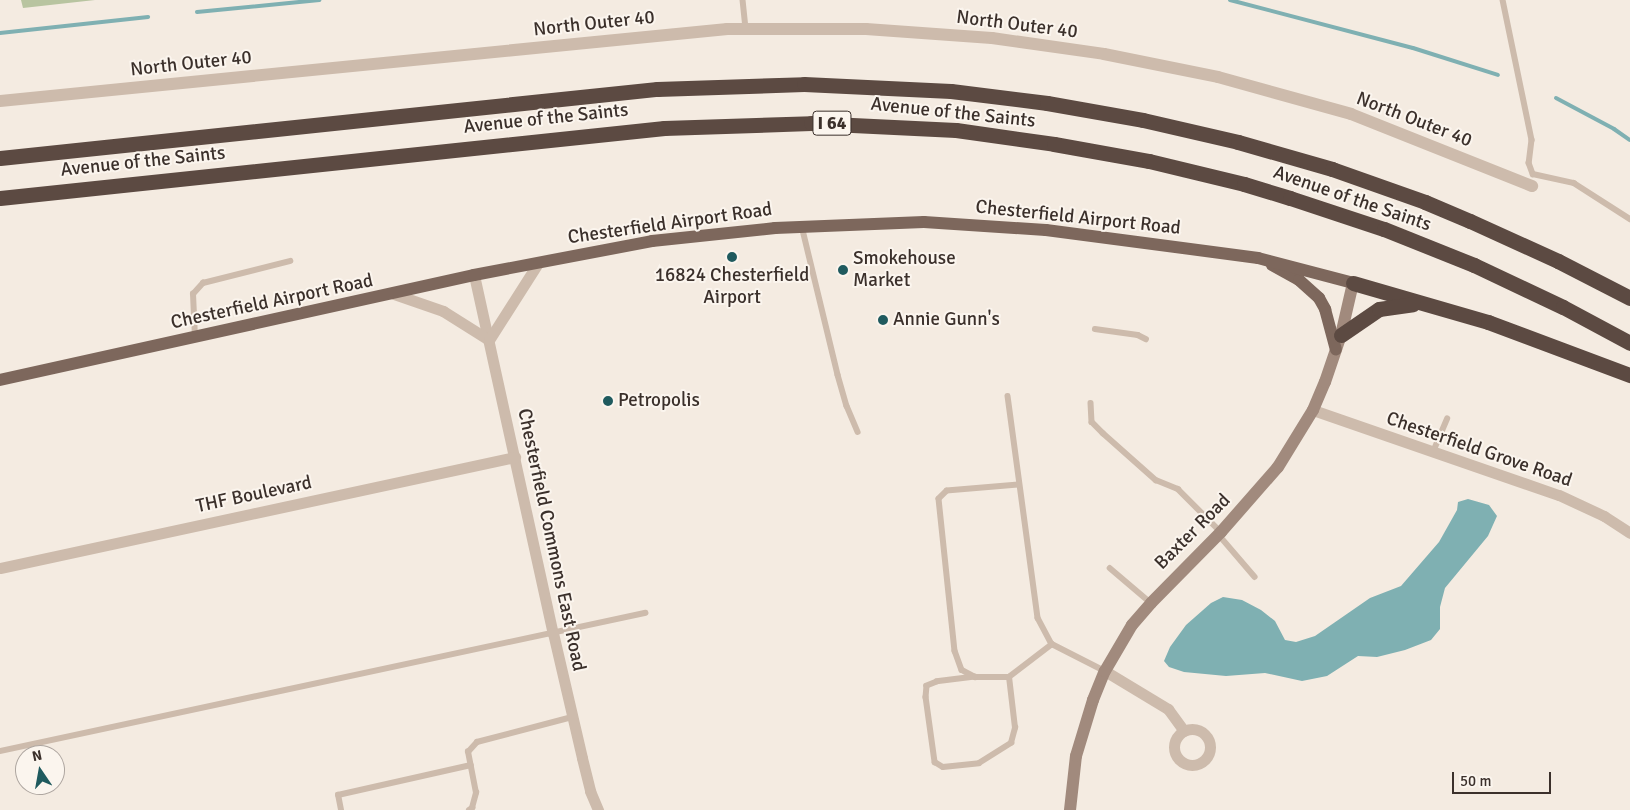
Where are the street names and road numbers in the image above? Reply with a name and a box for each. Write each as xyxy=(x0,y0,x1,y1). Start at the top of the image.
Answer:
street label: North Outer 40 xyxy=(532,6,656,42)
street label: North Outer 40 xyxy=(955,6,1079,44)
street label: North Outer 40 xyxy=(129,46,253,82)
street label: North Outer 40 xyxy=(1353,88,1475,152)
street label: Avenue of the Saints xyxy=(870,93,1036,133)
street label: Avenue of the Saints xyxy=(463,99,629,139)
road number: I 64 xyxy=(812,108,852,138)
street label: Avenue of the Saints xyxy=(60,142,226,182)
street label: Avenue of the Saints xyxy=(1270,161,1434,237)
street label: Chesterfield Airport Road xyxy=(974,196,1182,240)
street label: Chesterfield Airport Road xyxy=(566,198,774,250)
street label: Chesterfield Airport Road xyxy=(169,269,375,335)
street label: Chesterfield Commons East Road xyxy=(512,407,590,673)
street label: Chesterfield Grove Road xyxy=(1383,408,1575,492)
street label: THF Boulevard xyxy=(194,472,314,518)
street label: Baxter Road xyxy=(1150,489,1236,575)

